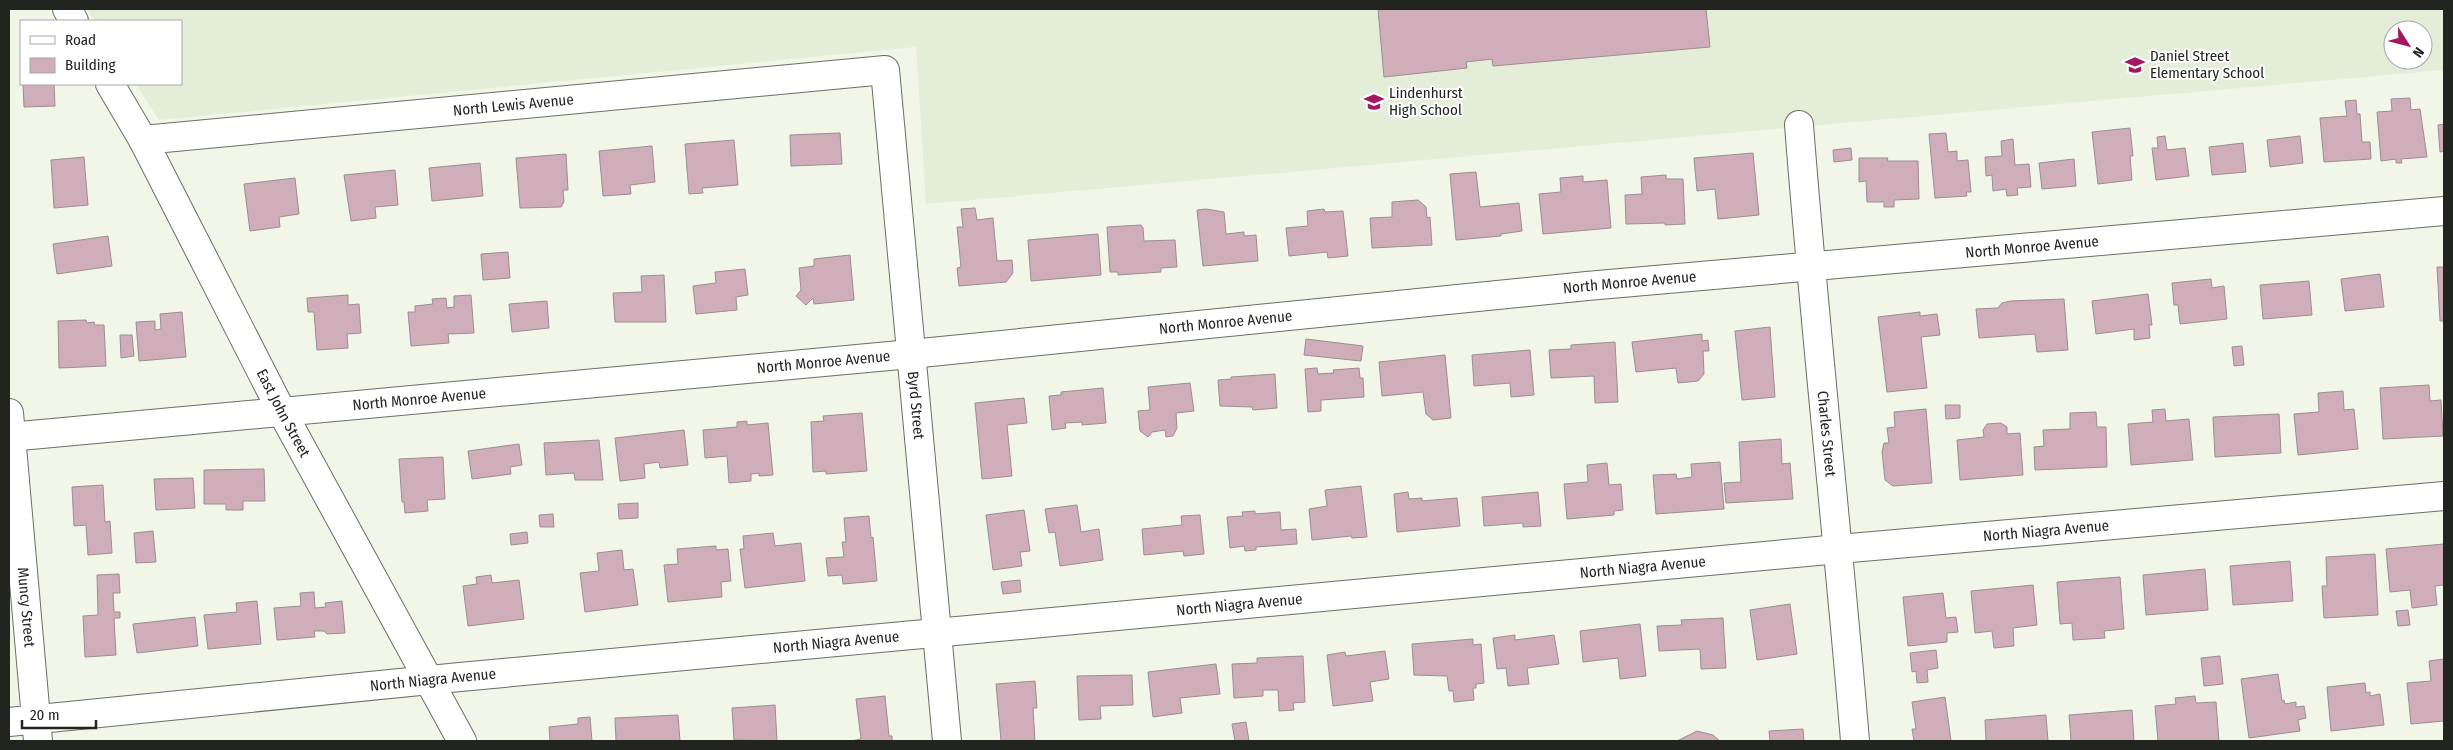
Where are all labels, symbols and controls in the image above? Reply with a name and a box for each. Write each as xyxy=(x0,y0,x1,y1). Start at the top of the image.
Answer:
legend xyxy=(20,20,182,85)
north arrow xyxy=(2383,20,2433,70)
text: Road xyxy=(65,31,96,49)
text: N xyxy=(2409,44,2427,61)
place label: Daniel Street Elementary School xyxy=(2150,47,2264,82)
school or university icon: Daniel Street Elementary School xyxy=(2124,54,2146,76)
text: Building xyxy=(65,56,116,74)
place label: Lindenhurst High School xyxy=(1389,84,1463,119)
street label: North Lewis Avenue xyxy=(452,90,574,120)
school or university icon: Lindenhurst High School xyxy=(1363,91,1385,113)
street label: North Monroe Avenue xyxy=(1965,232,2100,262)
street label: North Monroe Avenue xyxy=(1562,267,1697,297)
street label: North Monroe Avenue xyxy=(1158,307,1293,338)
street label: North Monroe Avenue xyxy=(756,347,891,377)
street label: East John Street xyxy=(253,366,314,460)
street label: Byrd Street xyxy=(904,370,928,440)
street label: North Monroe Avenue xyxy=(352,384,487,414)
street label: Charles Street xyxy=(1814,390,1840,478)
street label: North Niagra Avenue xyxy=(1982,516,2110,545)
street label: North Niagra Avenue xyxy=(1579,552,1707,582)
street label: Muncy Street xyxy=(14,567,39,648)
street label: North Niagra Avenue xyxy=(1176,590,1303,619)
street label: North Niagra Avenue xyxy=(772,627,900,657)
street label: North Niagra Avenue xyxy=(369,665,497,695)
scale bar xyxy=(22,698,96,730)
text: 20 m xyxy=(30,706,60,724)

